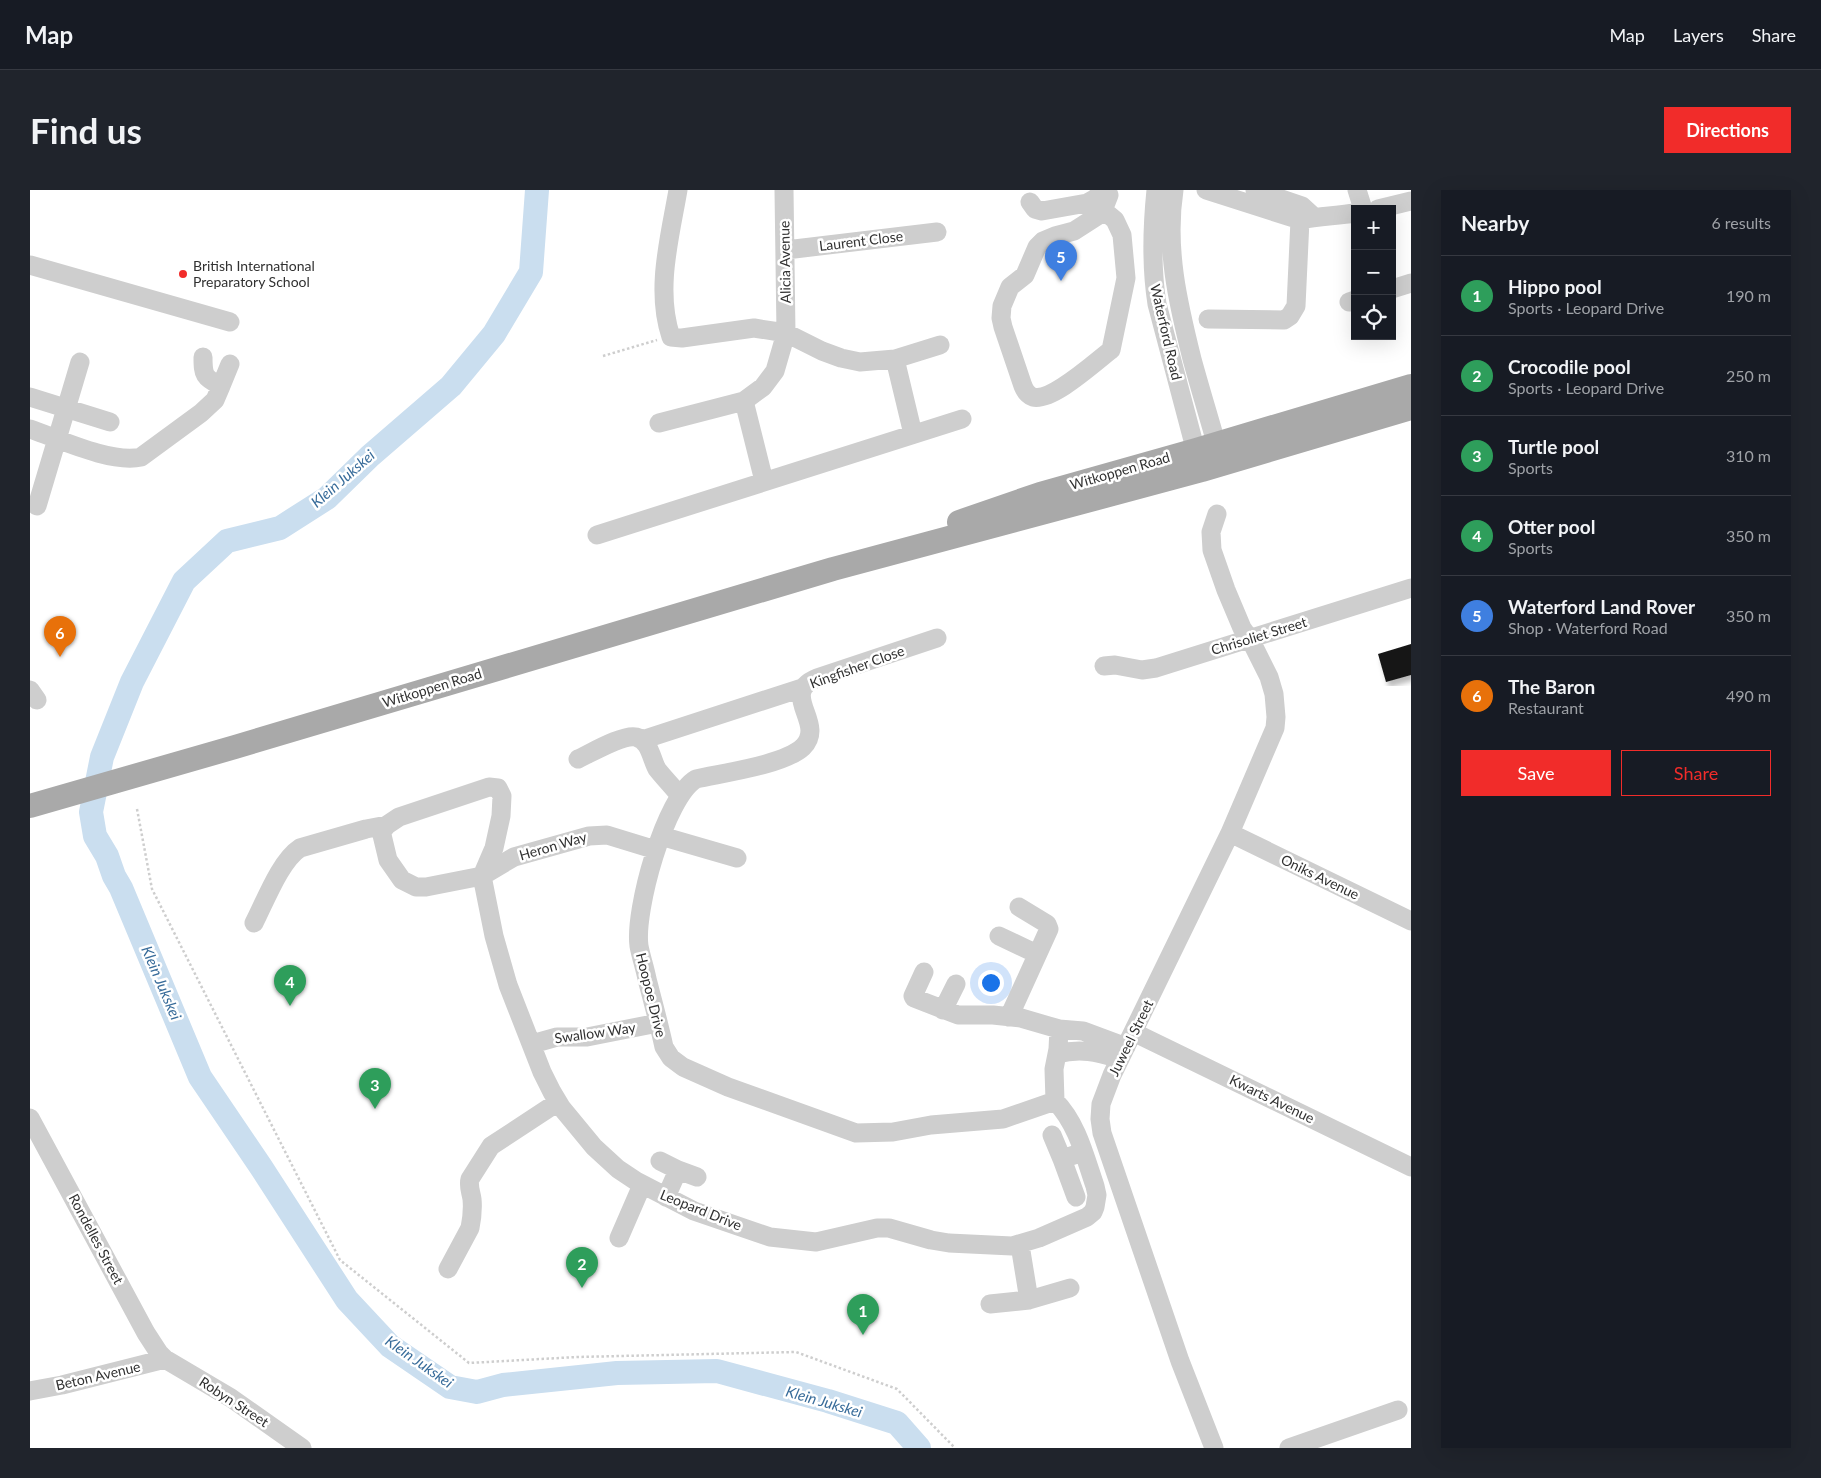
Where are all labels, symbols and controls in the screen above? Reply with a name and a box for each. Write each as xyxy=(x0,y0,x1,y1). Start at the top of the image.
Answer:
text: Map xyxy=(25,20,73,49)
text: Map xyxy=(1609,24,1645,46)
text: Layers xyxy=(1673,24,1724,46)
text: Share xyxy=(1752,24,1796,46)
button: Directions xyxy=(1664,107,1791,153)
text: Find us xyxy=(30,109,142,151)
map controls xyxy=(1351,205,1396,340)
button: + xyxy=(1351,205,1396,250)
text: Nearby xyxy=(1461,210,1529,235)
text: 6 results xyxy=(1711,213,1771,232)
street label: Alicia Avenue xyxy=(775,221,794,303)
street label: Laurent Close xyxy=(818,227,904,254)
pin: 5 xyxy=(1045,240,1077,281)
button: − xyxy=(1351,250,1396,295)
place label: British International Preparatory School xyxy=(193,257,315,290)
marker: British International Preparatory School xyxy=(177,268,189,280)
text: Hippo pool xyxy=(1508,275,1602,298)
street label: Waterford Road xyxy=(1147,282,1186,382)
text: 1 xyxy=(1472,286,1482,305)
text: 190 m xyxy=(1726,286,1771,305)
button: locate xyxy=(1351,295,1396,340)
text: Sports · Leopard Drive xyxy=(1508,298,1664,317)
text: Crocodile pool xyxy=(1508,355,1631,378)
text: 2 xyxy=(1472,366,1482,385)
text: 250 m xyxy=(1726,366,1771,385)
text: Sports · Leopard Drive xyxy=(1508,378,1664,397)
text: Turtle pool xyxy=(1508,435,1599,458)
water label: Klein Jukskei xyxy=(307,445,378,511)
text: 3 xyxy=(1472,446,1482,465)
text: 310 m xyxy=(1726,446,1771,465)
street label: Witkoppen Road xyxy=(1068,448,1172,493)
text: Sports xyxy=(1508,458,1553,477)
text: Otter pool xyxy=(1508,515,1595,538)
text: 4 xyxy=(1472,526,1482,545)
text: 350 m xyxy=(1726,526,1771,545)
text: Sports xyxy=(1508,538,1553,557)
text: Waterford Land Rover xyxy=(1508,595,1695,618)
text: 5 xyxy=(1472,606,1482,625)
text: 350 m xyxy=(1726,606,1771,625)
street label: Chrisoliet Street xyxy=(1209,613,1309,658)
pin: 6 xyxy=(44,616,76,657)
text: Shop · Waterford Road xyxy=(1508,618,1668,637)
street label: Kingfisher Close xyxy=(807,642,906,692)
street label: Witkoppen Road xyxy=(380,664,484,711)
text: The Baron xyxy=(1508,675,1595,698)
text: 6 xyxy=(1472,686,1482,705)
text: 490 m xyxy=(1726,686,1771,705)
text: Restaurant xyxy=(1508,698,1584,717)
button: Save xyxy=(1461,750,1611,796)
button: Share xyxy=(1621,750,1771,796)
street label: Heron Way xyxy=(517,828,589,863)
street label: Oniks Avenue xyxy=(1278,850,1362,903)
water label: Klein Jukskei xyxy=(138,943,186,1023)
street label: Hoopoe Drive xyxy=(633,951,670,1039)
pin: 4 xyxy=(274,965,306,1006)
your location xyxy=(978,970,1004,996)
street label: Juweel Street xyxy=(1105,997,1156,1079)
street label: Swallow Way xyxy=(553,1018,637,1047)
pin: 3 xyxy=(359,1068,391,1109)
street label: Kwarts Avenue xyxy=(1227,1071,1317,1126)
street label: Leopard Drive xyxy=(658,1185,744,1234)
street label: Rondelles Street xyxy=(66,1191,127,1287)
pin: 2 xyxy=(566,1247,598,1288)
pin: 1 xyxy=(847,1294,879,1335)
water label: Klein Jukskei xyxy=(382,1331,457,1391)
street label: Beton Avenue xyxy=(54,1358,142,1394)
street label: Robyn Street xyxy=(196,1373,272,1430)
water label: Klein Jukskei xyxy=(784,1382,865,1421)

